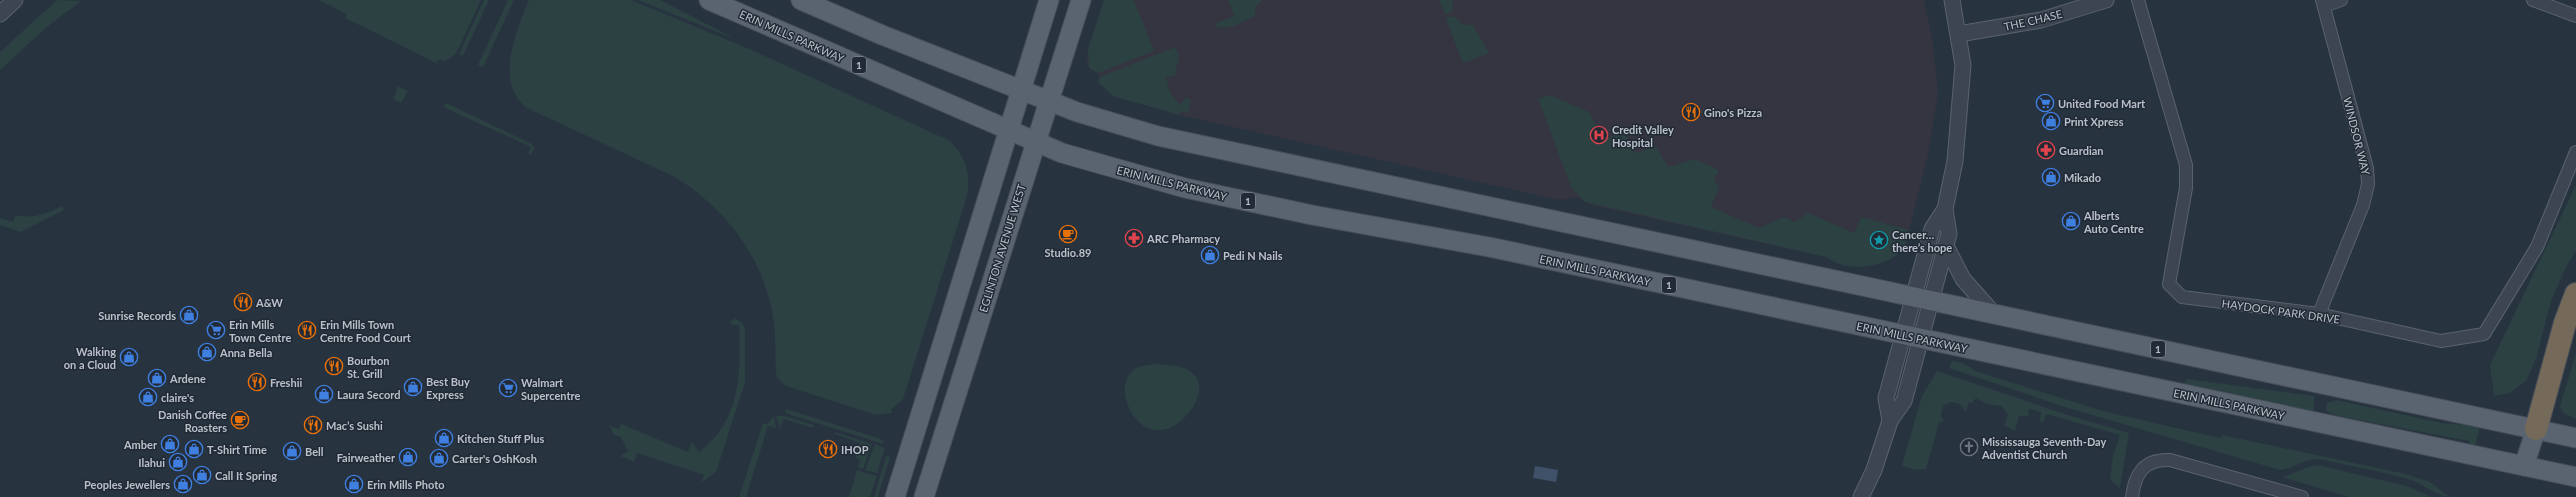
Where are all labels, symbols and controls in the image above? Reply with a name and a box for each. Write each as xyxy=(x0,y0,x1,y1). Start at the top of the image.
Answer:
street label: ERIN MILLS PARKWAY xyxy=(738,7,846,65)
street label: THE CHASE xyxy=(2003,7,2063,33)
road number: 1 xyxy=(852,57,866,73)
supermarket icon: United Food Mart xyxy=(2035,93,2055,113)
street label: WINDSOR WAY xyxy=(2341,96,2373,177)
place label: United Food Mart xyxy=(2058,97,2146,110)
restaurant icon: Gino's Pizza xyxy=(1681,102,1701,122)
place label: Gino's Pizza xyxy=(1704,106,1762,119)
shop icon: Print Xpress xyxy=(2041,111,2061,131)
place label: Print Xpress xyxy=(2064,115,2124,128)
place label: Credit Valley Hospital xyxy=(1612,123,1674,149)
hospital icon: Credit Valley Hospital xyxy=(1589,125,1609,145)
pharmacy icon: Guardian xyxy=(2036,140,2056,160)
place label: Guardian xyxy=(2059,144,2103,157)
street label: ERIN MILLS PARKWAY xyxy=(1116,163,1229,203)
shop icon: Mikado xyxy=(2041,167,2061,187)
place label: Mikado xyxy=(2064,171,2101,184)
street label: EGLINTON AVENUE WEST xyxy=(976,182,1028,314)
road number: 1 xyxy=(1241,193,1255,209)
place label: Alberts Auto Centre xyxy=(2083,209,2144,235)
shop icon: Alberts Auto Centre xyxy=(2061,211,2081,231)
cafe icon: Studio.89 xyxy=(1058,224,1078,244)
pharmacy icon: ARC Pharmacy xyxy=(1124,228,1144,248)
place label: Cancer… there’s hope xyxy=(1892,228,1952,254)
place icon: Cancer… there’s hope xyxy=(1869,230,1889,250)
place label: ARC Pharmacy xyxy=(1146,232,1220,245)
shop icon: Pedi N Nails xyxy=(1200,245,1220,265)
place label: Studio.89 xyxy=(1045,246,1091,259)
place label: Pedi N Nails xyxy=(1223,249,1283,262)
street label: ERIN MILLS PARKWAY xyxy=(1538,252,1652,288)
road number: 1 xyxy=(1662,277,1676,293)
restaurant icon: A&W xyxy=(233,292,253,312)
place label: A&W xyxy=(255,296,283,309)
street label: HAYDOCK PARK DRIVE xyxy=(2221,296,2341,326)
shop icon: Sunrise Records xyxy=(179,305,199,325)
place label: Sunrise Records xyxy=(98,309,176,322)
place label: Erin Mills Town Centre xyxy=(229,318,291,344)
place label: Erin Mills Town Centre Food Court xyxy=(320,318,412,344)
street label: ERIN MILLS PARKWAY xyxy=(1855,319,1969,355)
supermarket icon: Erin Mills Town Centre xyxy=(206,320,226,340)
restaurant icon: Erin Mills Town Centre Food Court xyxy=(297,320,317,340)
road number: 1 xyxy=(2151,341,2165,357)
shop icon: Anna Bella xyxy=(197,342,217,362)
place label: Walking on a Cloud xyxy=(64,345,116,371)
place label: Anna Bella xyxy=(219,346,272,359)
shop icon: Walking on a Cloud xyxy=(119,347,139,367)
place label: Bourbon St. Grill xyxy=(347,354,390,380)
restaurant icon: Bourbon St. Grill xyxy=(324,356,344,376)
shop icon: Ardene xyxy=(147,368,167,388)
place label: Ardene xyxy=(169,372,206,385)
restaurant icon: Freshii xyxy=(247,372,267,392)
place label: Best Buy Express xyxy=(426,375,470,401)
place label: Freshii xyxy=(270,376,302,389)
place label: Walmart Supercentre xyxy=(521,376,580,402)
shop icon: Best Buy Express xyxy=(403,377,423,397)
supermarket icon: Walmart Supercentre xyxy=(498,378,518,398)
shop icon: Laura Secord xyxy=(314,384,334,404)
street label: ERIN MILLS PARKWAY xyxy=(2172,386,2286,422)
shop icon: claire's xyxy=(138,387,158,407)
place label: Laura Secord xyxy=(337,388,400,401)
place label: claire's xyxy=(161,391,194,404)
place label: Danish Coffee Roasters xyxy=(158,408,227,434)
cafe icon: Danish Coffee Roasters xyxy=(230,410,250,430)
restaurant icon: Mac’s Sushi xyxy=(303,415,323,435)
place label: Mac’s Sushi xyxy=(326,419,383,432)
shop icon: Kitchen Stuff Plus xyxy=(434,428,454,448)
place label: Kitchen Stuff Plus xyxy=(457,432,544,445)
shop icon: Amber xyxy=(160,434,180,454)
place label: Mississauga Seventh-Day Adventist Church xyxy=(1981,435,2107,461)
church icon: Mississauga Seventh-Day Adventist Church xyxy=(1959,437,1979,457)
place label: Amber xyxy=(123,438,158,451)
shop icon: T-Shirt Time xyxy=(184,439,204,459)
restaurant icon: IHOP xyxy=(818,439,838,459)
shop icon: Bell xyxy=(282,441,302,461)
place label: T-Shirt Time xyxy=(207,443,267,456)
place label: IHOP xyxy=(841,443,869,456)
place label: Bell xyxy=(305,445,324,458)
shop icon: Fairweather xyxy=(398,447,418,467)
shop icon: Carter's OshKosh xyxy=(429,448,449,468)
place label: Fairweather xyxy=(337,451,396,464)
shop icon: Ilahui xyxy=(168,452,188,472)
place label: Carter's OshKosh xyxy=(452,452,537,465)
place label: Ilahui xyxy=(138,456,165,469)
shop icon: Call It Spring xyxy=(192,465,212,485)
place label: Call It Spring xyxy=(215,469,277,482)
shop icon: Peoples Jewellers xyxy=(173,474,193,494)
shop icon: Erin Mills Photo xyxy=(344,474,364,494)
place label: Peoples Jewellers xyxy=(84,478,170,491)
place label: Erin Mills Photo xyxy=(367,478,445,491)

